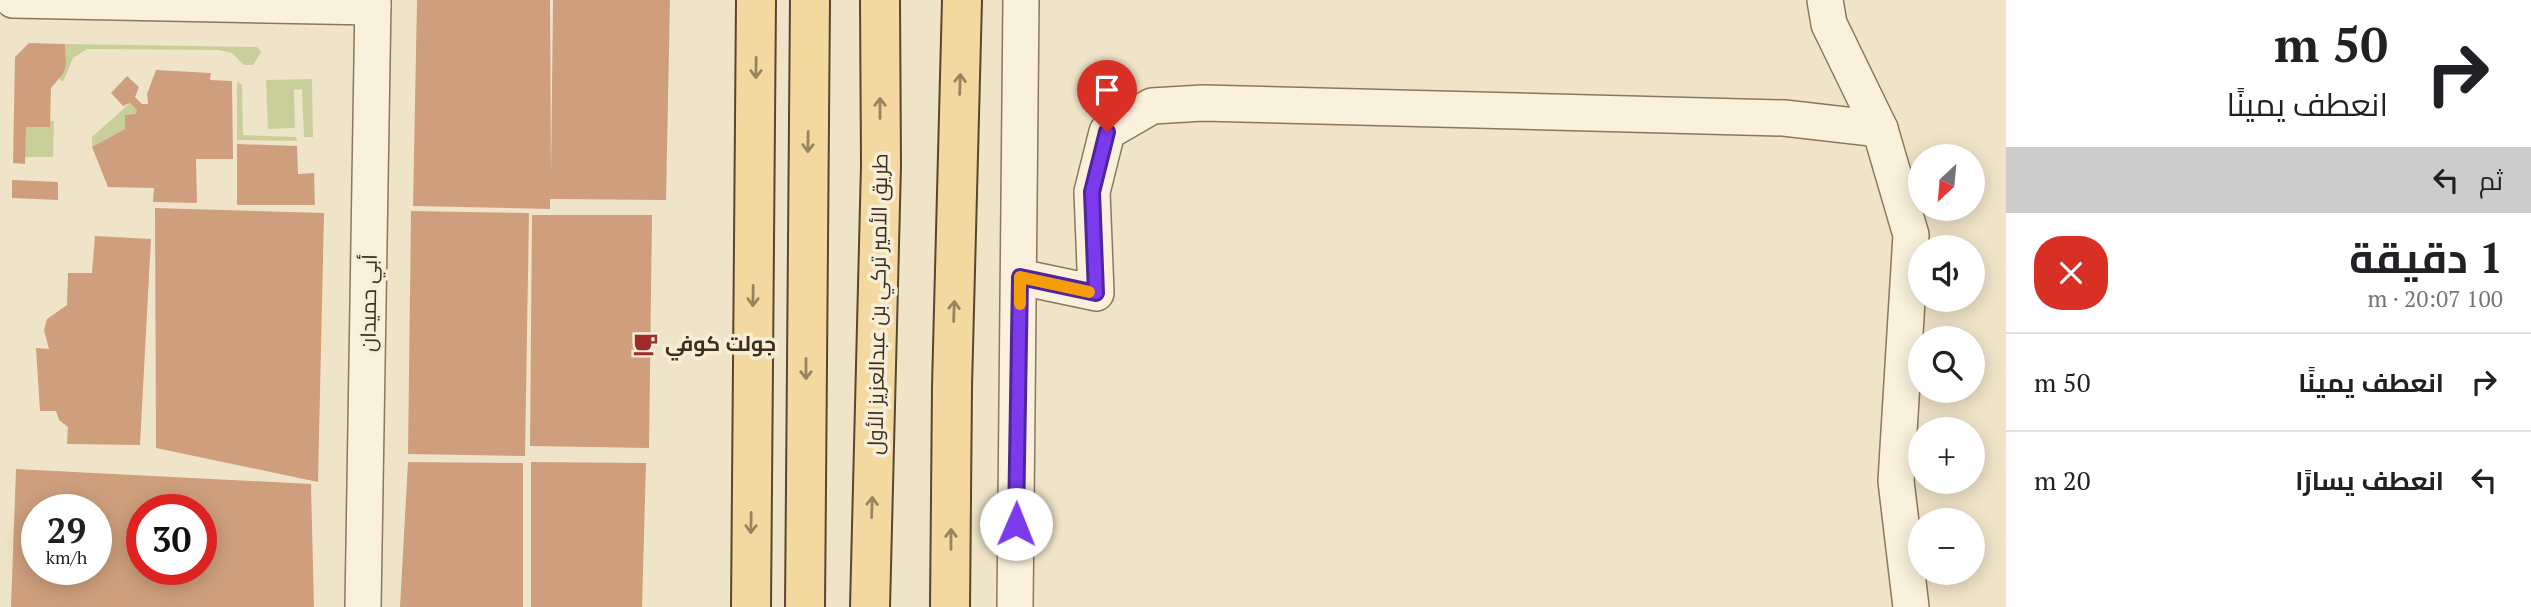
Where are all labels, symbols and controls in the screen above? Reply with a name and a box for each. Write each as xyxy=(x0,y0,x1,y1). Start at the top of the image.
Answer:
text: 50 m xyxy=(2274,11,2388,76)
icon: right xyxy=(2412,28,2503,119)
one-way arrow xyxy=(749,56,762,79)
pin xyxy=(1077,60,1137,132)
icon: arrive xyxy=(1088,71,1126,109)
one-way arrow xyxy=(953,73,967,96)
text: انعطف يمينًا xyxy=(2227,83,2388,125)
one-way arrow xyxy=(873,97,887,120)
one-way arrow xyxy=(801,130,815,153)
north arrow xyxy=(1908,144,1984,220)
map controls xyxy=(1908,144,1985,585)
street label: طريق الأمير تركي بن عبدالعزيز الأول xyxy=(860,153,897,455)
icon: left xyxy=(2427,161,2465,199)
text: ثم xyxy=(2479,163,2503,197)
text: 1 دقيقة xyxy=(2349,229,2503,285)
button: sound xyxy=(1908,235,1985,312)
button: close xyxy=(2034,236,2108,310)
street label: أبي حميدان xyxy=(353,254,386,352)
text: 100 m · 20:07 xyxy=(2368,283,2503,314)
one-way arrow xyxy=(747,284,760,307)
one-way arrow xyxy=(947,300,960,323)
button: search xyxy=(1908,326,1985,403)
cafe icon: جولت كوفي xyxy=(631,329,659,357)
place label: جولت كوفي xyxy=(665,329,776,361)
one-way arrow xyxy=(799,357,813,380)
icon: right xyxy=(2465,363,2503,401)
text: 50 m xyxy=(2034,365,2091,399)
text: انعطف يمينًا xyxy=(2298,365,2444,399)
button: + xyxy=(1908,417,1985,494)
icon: left xyxy=(2465,461,2503,499)
text: 20 m xyxy=(2034,463,2091,497)
text: انعطف يسارًا xyxy=(2295,463,2444,497)
position arrow xyxy=(979,487,1053,561)
speed limit sign: 30 xyxy=(126,494,217,585)
one-way arrow xyxy=(865,496,878,519)
text: 29 xyxy=(47,507,86,553)
button: − xyxy=(1908,508,1985,585)
one-way arrow xyxy=(744,511,758,534)
one-way arrow xyxy=(944,528,958,551)
text: km/h xyxy=(46,545,87,569)

